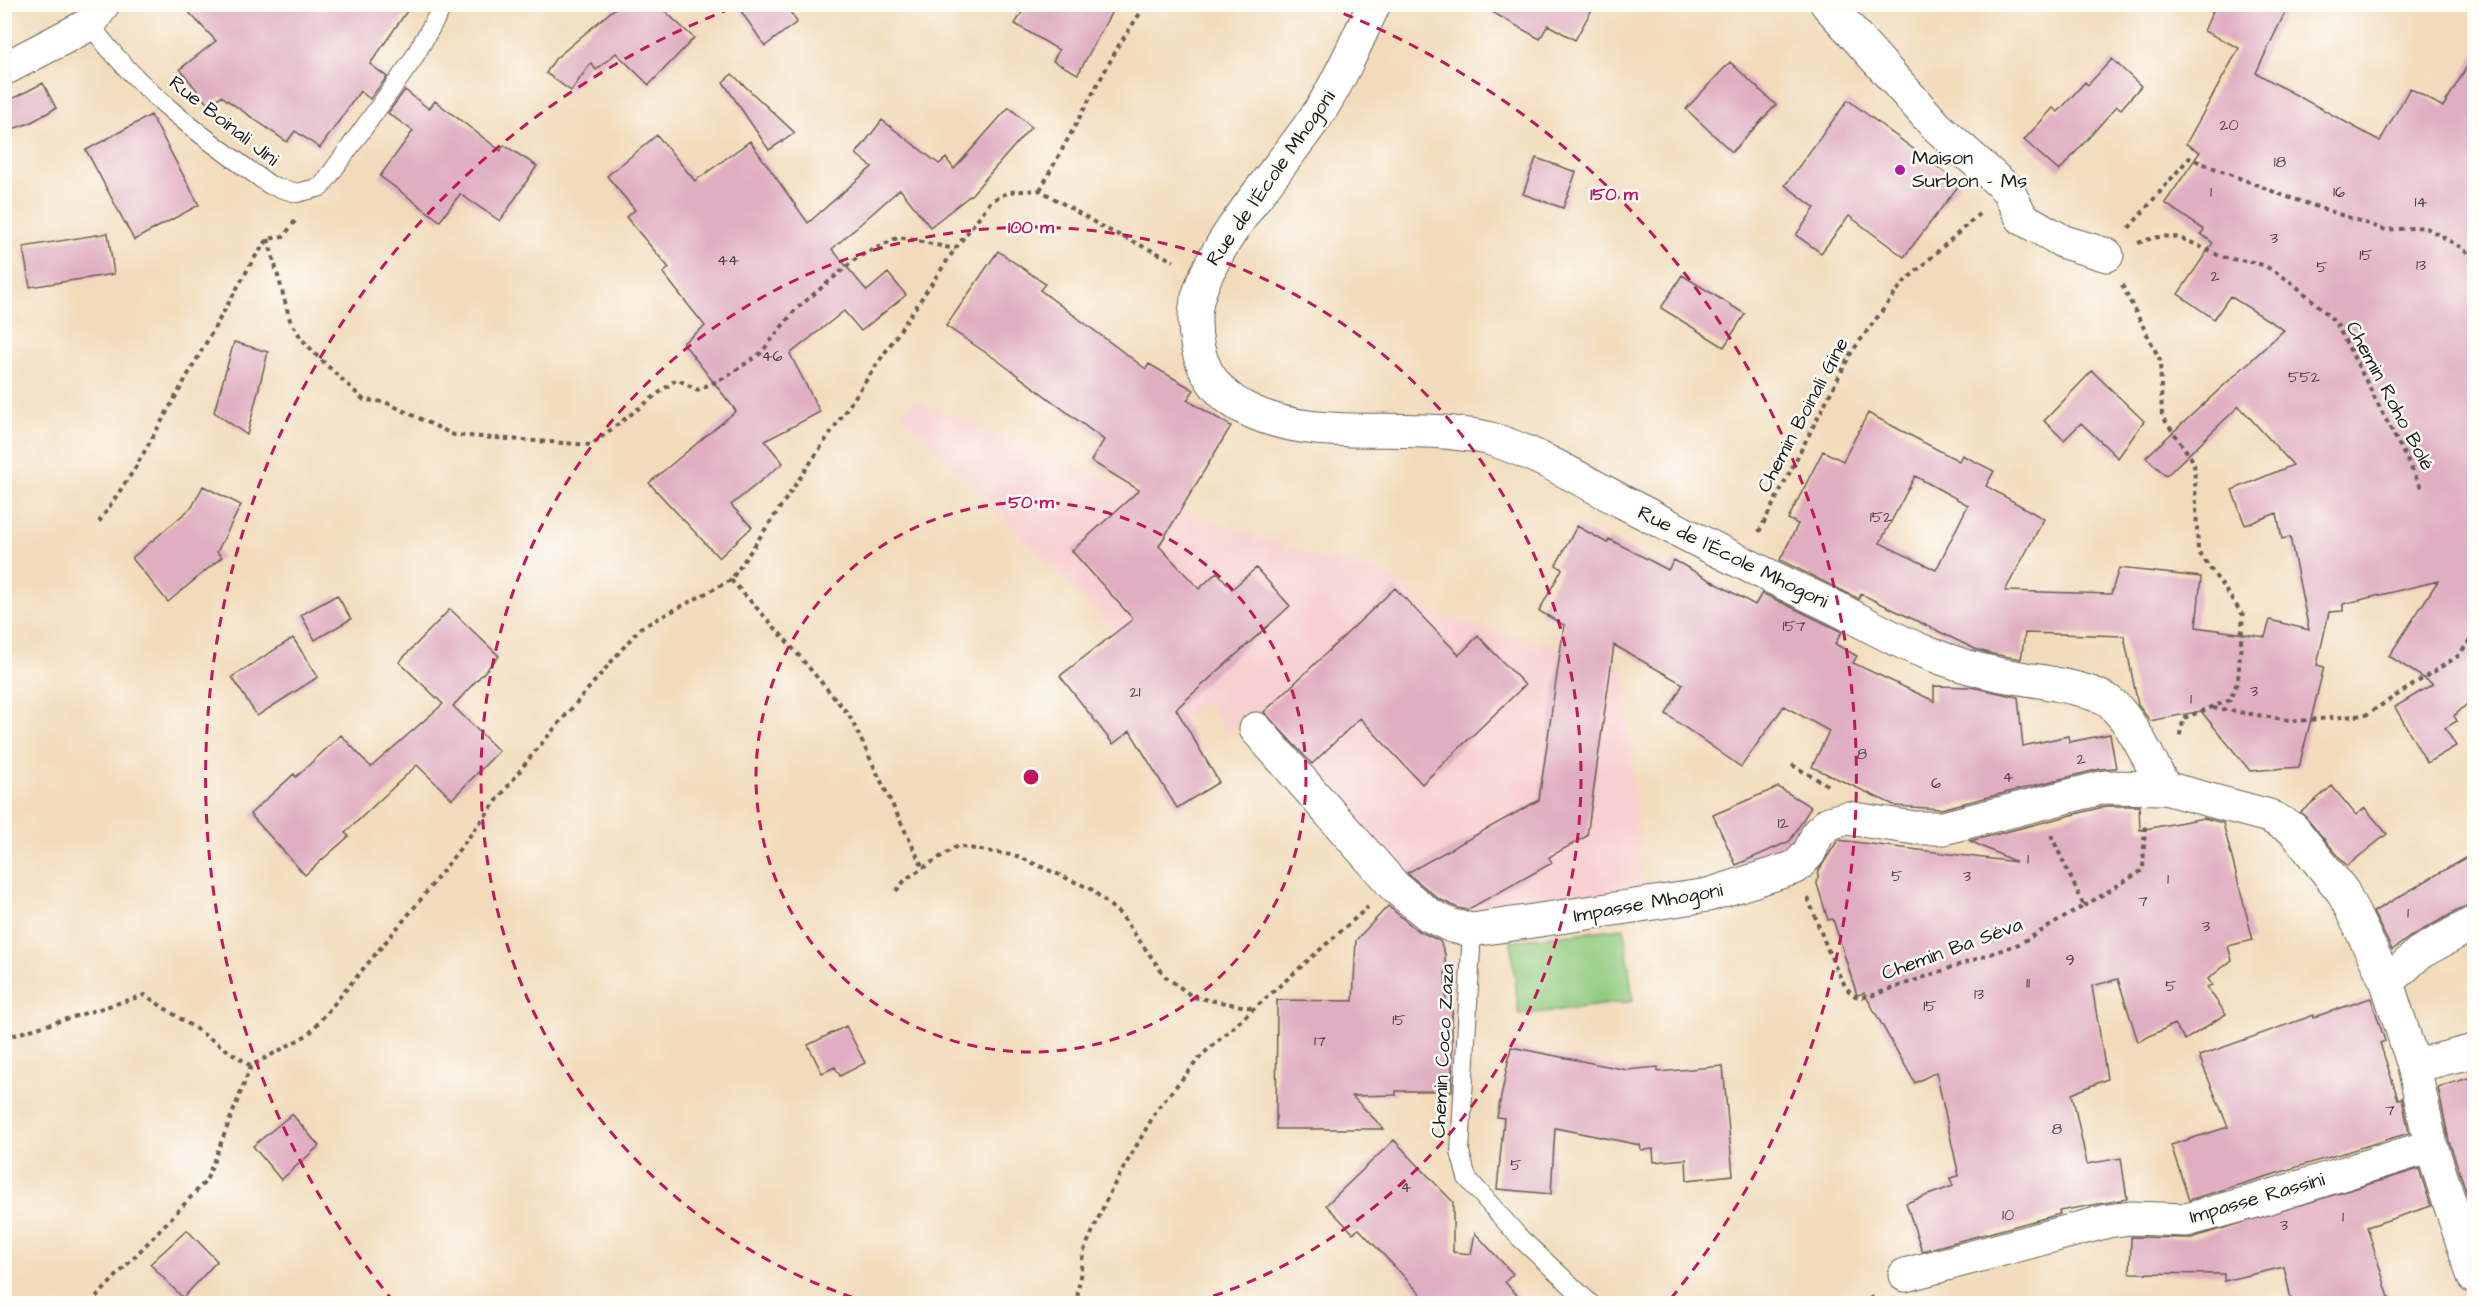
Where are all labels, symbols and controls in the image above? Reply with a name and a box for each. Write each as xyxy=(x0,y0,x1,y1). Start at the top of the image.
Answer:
street label: Rue Boinali Jini xyxy=(163,69,285,173)
street label: Rue de l'École Mhogoni xyxy=(1200,84,1343,272)
house number: 20 xyxy=(2219,114,2239,136)
place label: Maison Surbon - Ms xyxy=(1912,144,2027,195)
house number: 18 xyxy=(2274,151,2286,173)
marker: Maison Surbon - Ms xyxy=(1893,163,1907,177)
house number: 1 xyxy=(2210,181,2212,203)
house number: 16 xyxy=(2333,181,2345,203)
text: 150 m xyxy=(1590,182,1639,207)
house number: 14 xyxy=(2415,191,2428,213)
text: 100 m xyxy=(1008,215,1055,240)
house number: 3 xyxy=(2270,227,2278,249)
house number: 15 xyxy=(2359,244,2373,266)
house number: 44 xyxy=(717,249,739,271)
house number: 13 xyxy=(2416,254,2426,276)
house number: 5 xyxy=(2316,256,2328,278)
house number: 2 xyxy=(2210,265,2220,287)
street label: Chemin Roho Bolé xyxy=(2339,316,2441,476)
street label: Chemin Boinali Gine xyxy=(1750,332,1856,498)
house number: 46 xyxy=(762,345,782,367)
house number: 552 xyxy=(2288,366,2320,388)
text: 50 m xyxy=(1008,490,1055,515)
street label: Rue de l'École Mhogoni xyxy=(1633,499,1833,616)
house number: 152 xyxy=(1870,506,1892,528)
house number: 157 xyxy=(1782,615,1806,637)
house number: 3 xyxy=(2250,680,2258,702)
house number: 21 xyxy=(1129,681,1141,703)
house number: 1 xyxy=(2190,688,2192,710)
house number: 8 xyxy=(1857,743,1867,765)
house number: 2 xyxy=(2076,748,2086,770)
house number: 4 xyxy=(2003,766,2014,788)
centre of rings xyxy=(1021,767,1041,787)
house number: 6 xyxy=(1931,772,1941,794)
house number: 12 xyxy=(1777,812,1789,834)
house number: 1 xyxy=(2027,848,2029,870)
house number: 5 xyxy=(1891,865,1903,887)
house number: 3 xyxy=(1963,865,1971,887)
house number: 1 xyxy=(2167,868,2169,890)
street label: Impasse Mhogoni xyxy=(1571,876,1725,931)
house number: 7 xyxy=(2138,890,2148,912)
house number: 1 xyxy=(2407,902,2409,924)
street label: Chemin Ba Séva xyxy=(1878,911,2026,987)
house number: 3 xyxy=(2202,915,2210,937)
house number: 9 xyxy=(2065,949,2075,971)
street label: Chemin Coco Zaza xyxy=(1424,963,1462,1139)
house number: 11 xyxy=(2026,972,2030,994)
house number: 5 xyxy=(2165,975,2177,997)
house number: 13 xyxy=(1974,983,1984,1005)
house number: 15 xyxy=(1923,995,1937,1017)
house number: 15 xyxy=(1392,1009,1406,1031)
house number: 17 xyxy=(1314,1030,1326,1052)
house number: 7 xyxy=(2385,1099,2395,1121)
house number: 8 xyxy=(2052,1118,2062,1140)
house number: 5 xyxy=(1510,1154,1522,1176)
street label: Impasse Rassini xyxy=(2186,1165,2328,1231)
house number: 4 xyxy=(1401,1176,1412,1198)
house number: 10 xyxy=(2002,1204,2014,1226)
house number: 1 xyxy=(2342,1206,2344,1228)
house number: 3 xyxy=(2280,1214,2288,1236)

